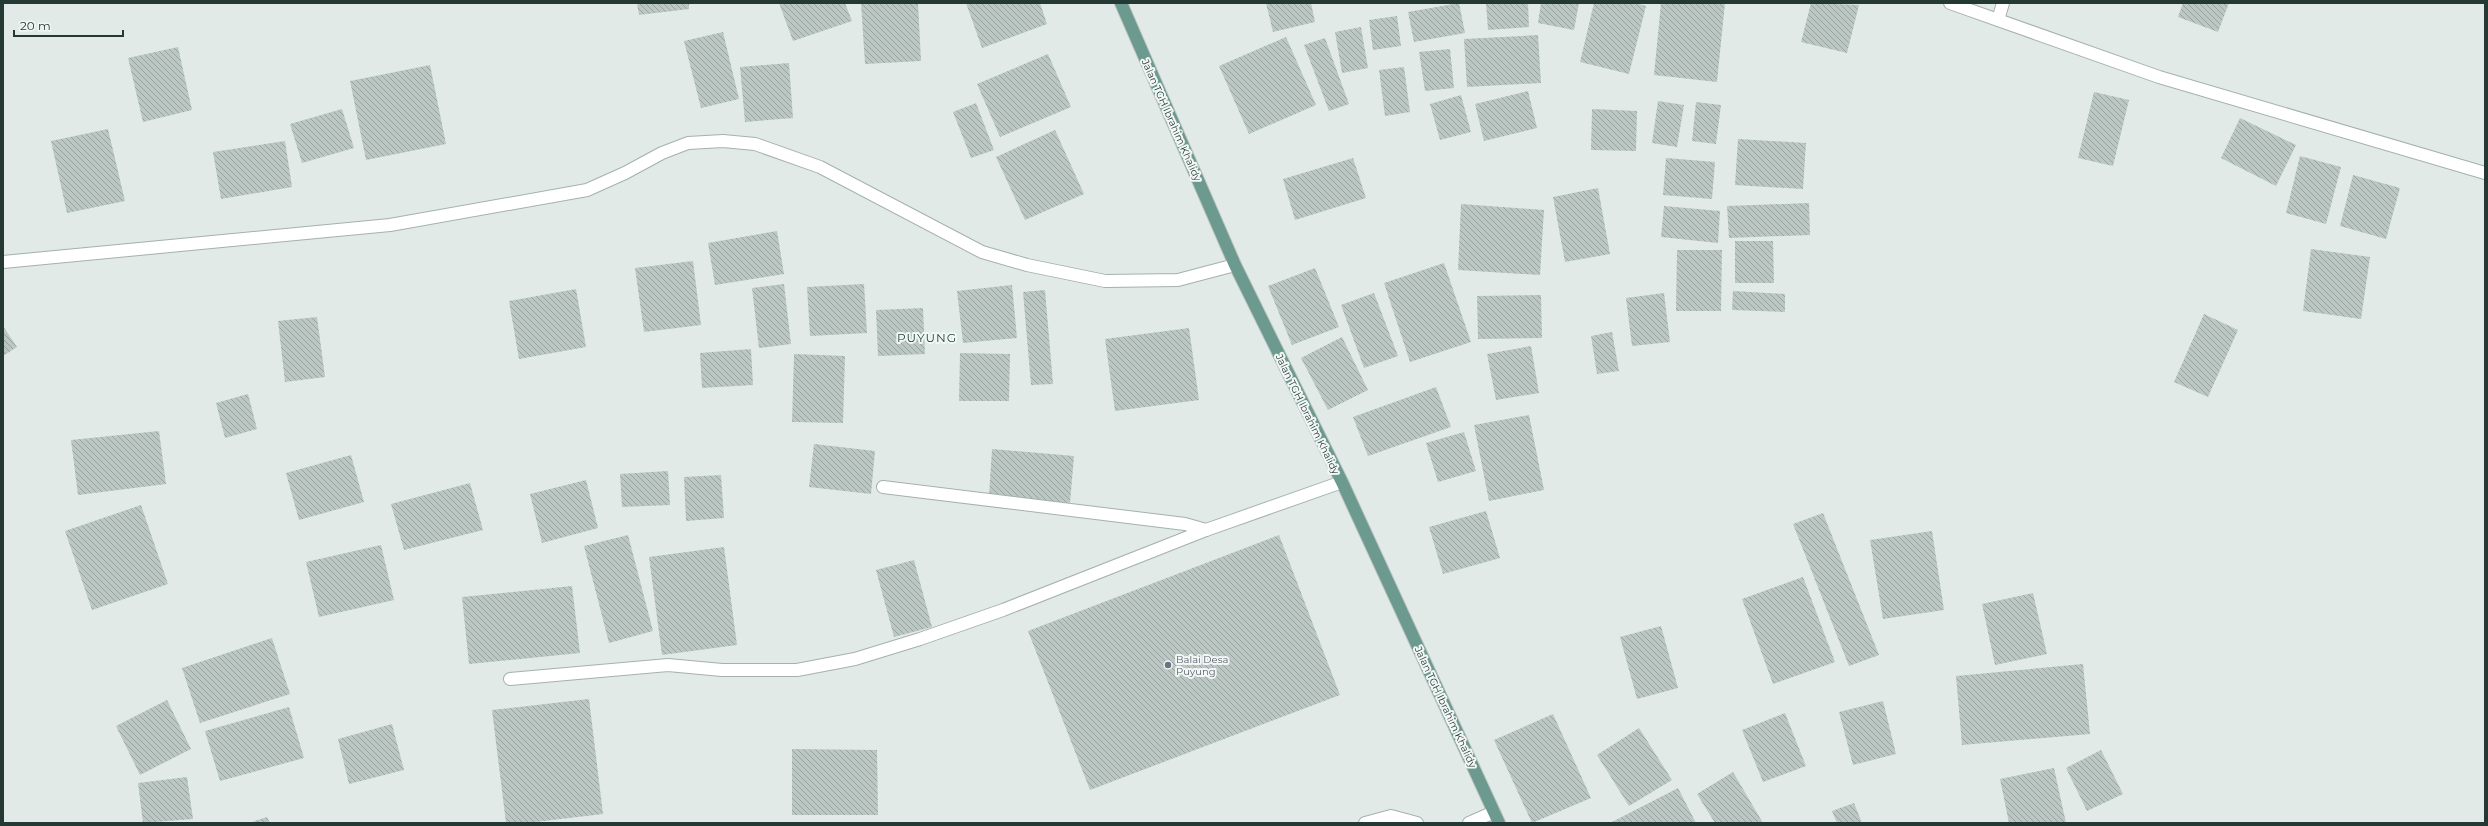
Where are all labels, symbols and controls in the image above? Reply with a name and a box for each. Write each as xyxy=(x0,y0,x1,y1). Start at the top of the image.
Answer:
scale bar xyxy=(14,12,123,38)
text: 20 m xyxy=(20,18,51,33)
street label: Jalan TGH Ibrahim Khalidy xyxy=(1138,56,1205,184)
district label: PUYUNG xyxy=(897,330,957,345)
street label: Jalan TGH Ibrahim Khalidy xyxy=(1272,351,1343,477)
street label: Jalan TGH Ibrahim Khalidy xyxy=(1411,644,1480,770)
place label: Balai Desa Puyung xyxy=(1176,653,1228,678)
marker: Balai Desa Puyung xyxy=(1163,660,1173,670)

